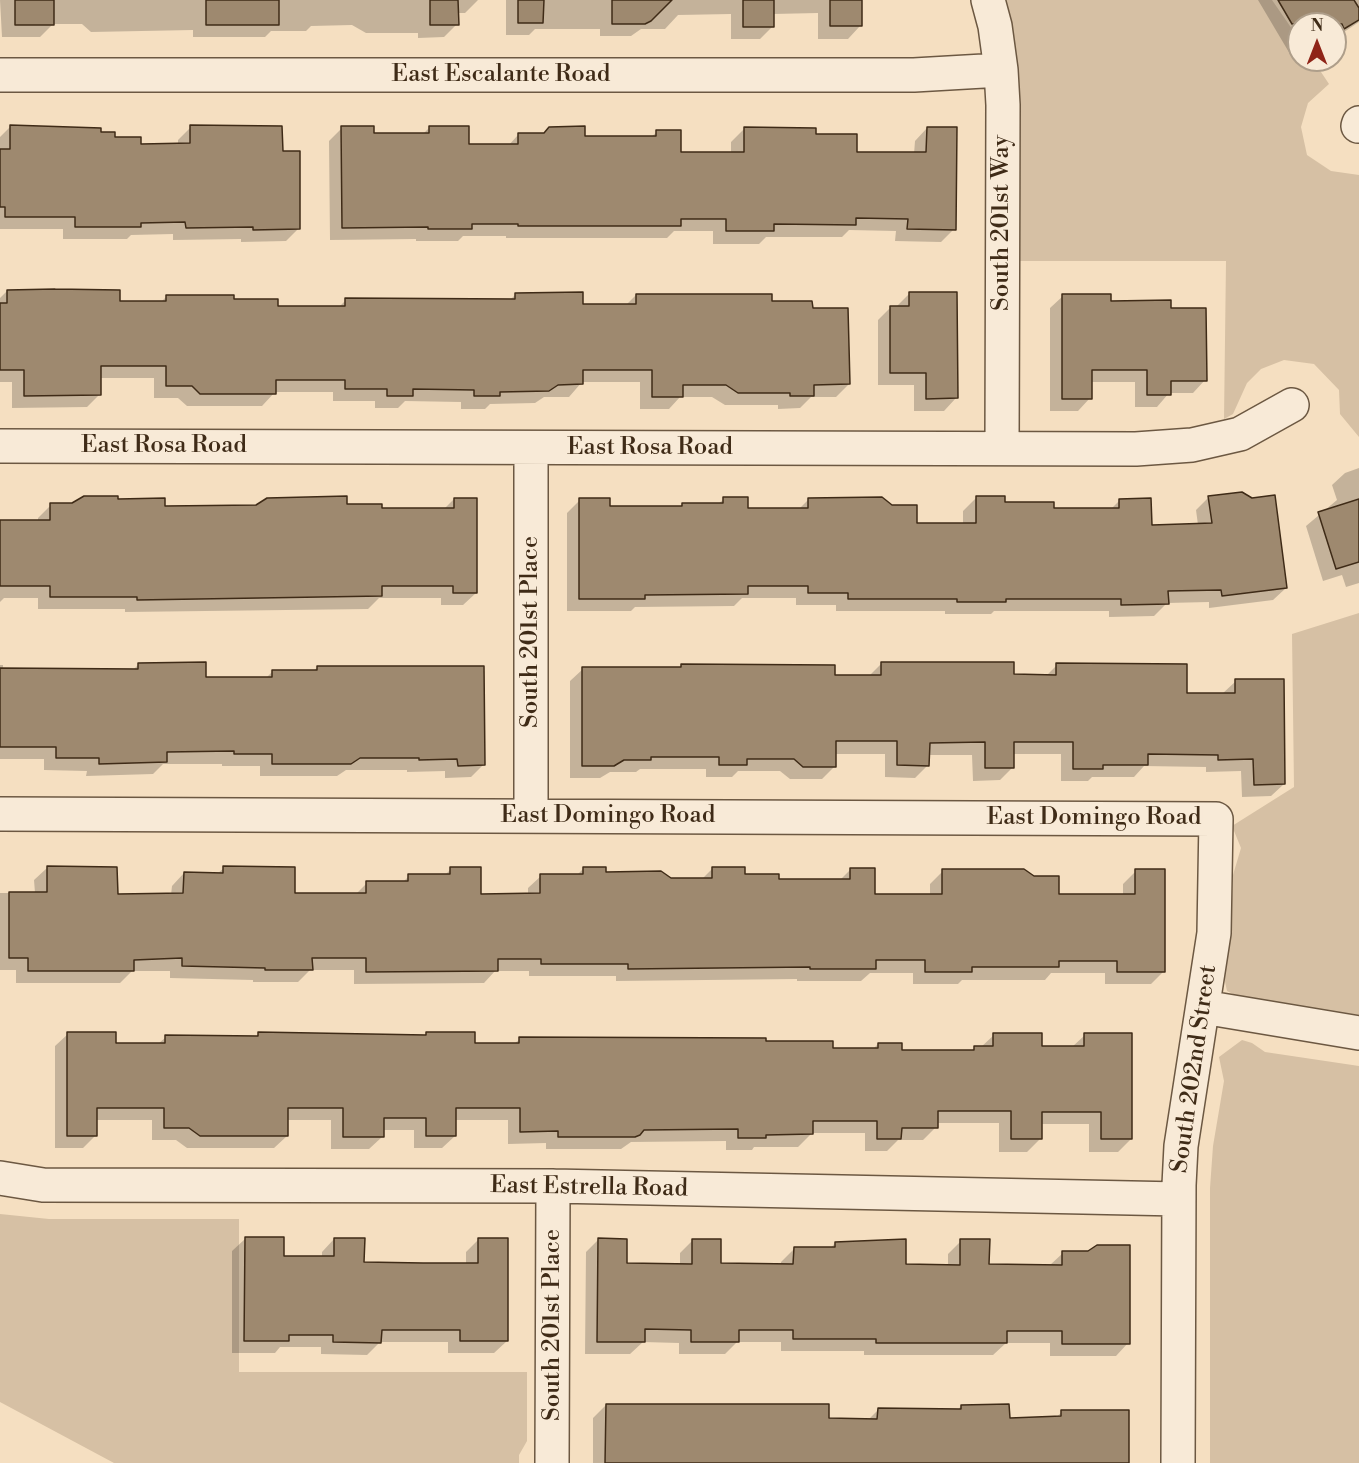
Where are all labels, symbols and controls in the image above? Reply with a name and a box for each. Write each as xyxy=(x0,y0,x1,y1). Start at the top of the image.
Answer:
north arrow xyxy=(1287,12,1347,72)
text: N xyxy=(1311,16,1323,36)
street label: East Escalante Road xyxy=(392,61,610,89)
street label: South 201st Way xyxy=(988,135,1016,311)
street label: East Rosa Road xyxy=(81,432,247,460)
street label: East Rosa Road xyxy=(567,434,733,462)
street label: South 201st Place xyxy=(517,536,545,728)
street label: East Domingo Road xyxy=(501,802,715,830)
street label: East Domingo Road xyxy=(987,804,1201,832)
street label: South 202nd Street xyxy=(1166,963,1224,1175)
street label: East Estrella Road xyxy=(490,1172,688,1204)
street label: South 201st Place xyxy=(539,1229,567,1421)

